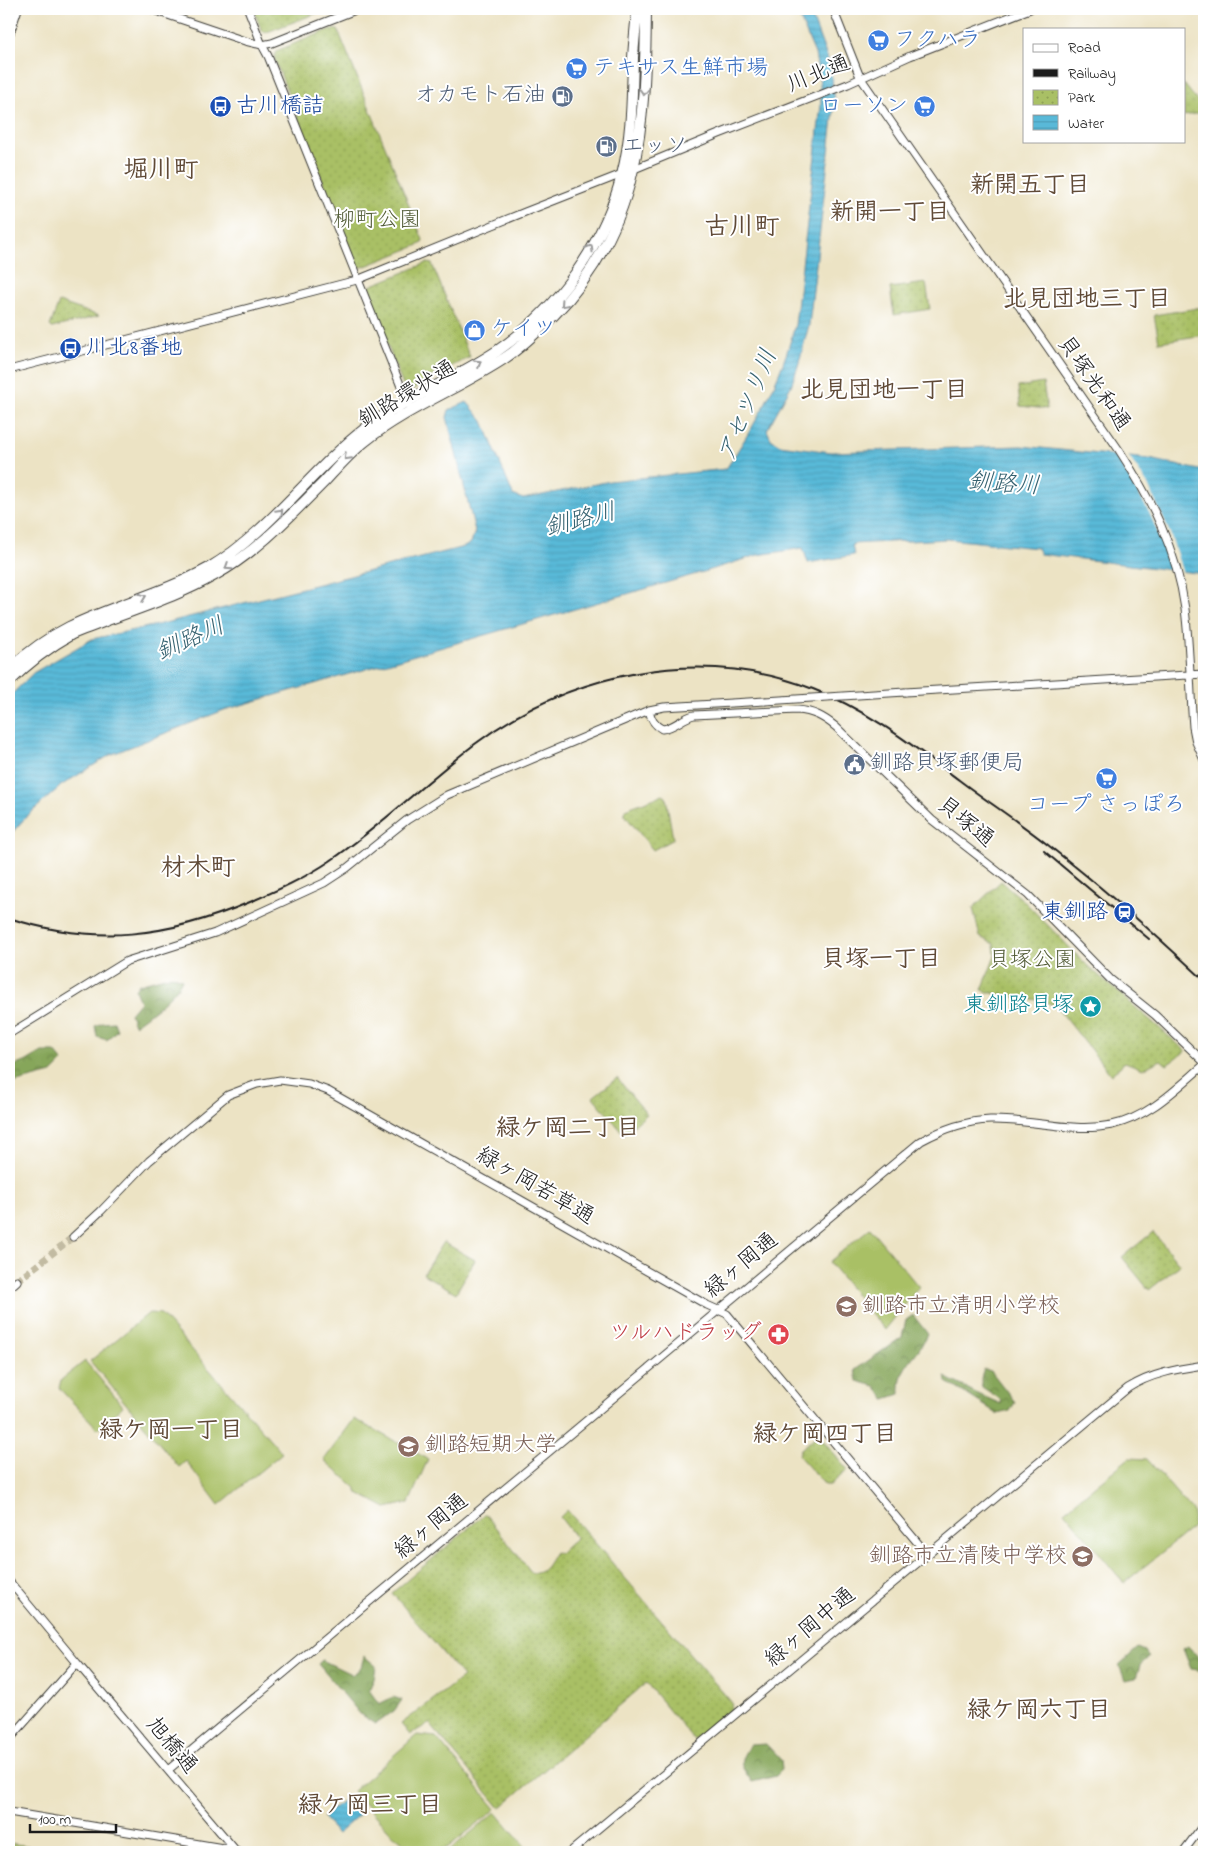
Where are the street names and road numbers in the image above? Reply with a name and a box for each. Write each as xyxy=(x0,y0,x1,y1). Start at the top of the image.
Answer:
street label: 川北通 xyxy=(782,48,856,102)
street label: 貝塚光和通 xyxy=(1048,330,1138,438)
street label: 釧路環状通 xyxy=(353,353,463,437)
street label: 貝塚通 xyxy=(929,790,1001,856)
street label: 緑ヶ岡若草通 xyxy=(470,1140,600,1234)
street label: 緑ヶ岡通 xyxy=(698,1225,786,1307)
street label: 緑ヶ岡通 xyxy=(388,1486,476,1568)
street label: 緑ヶ岡中通 xyxy=(759,1580,863,1676)
street label: 旭橋通 xyxy=(138,1710,204,1782)

